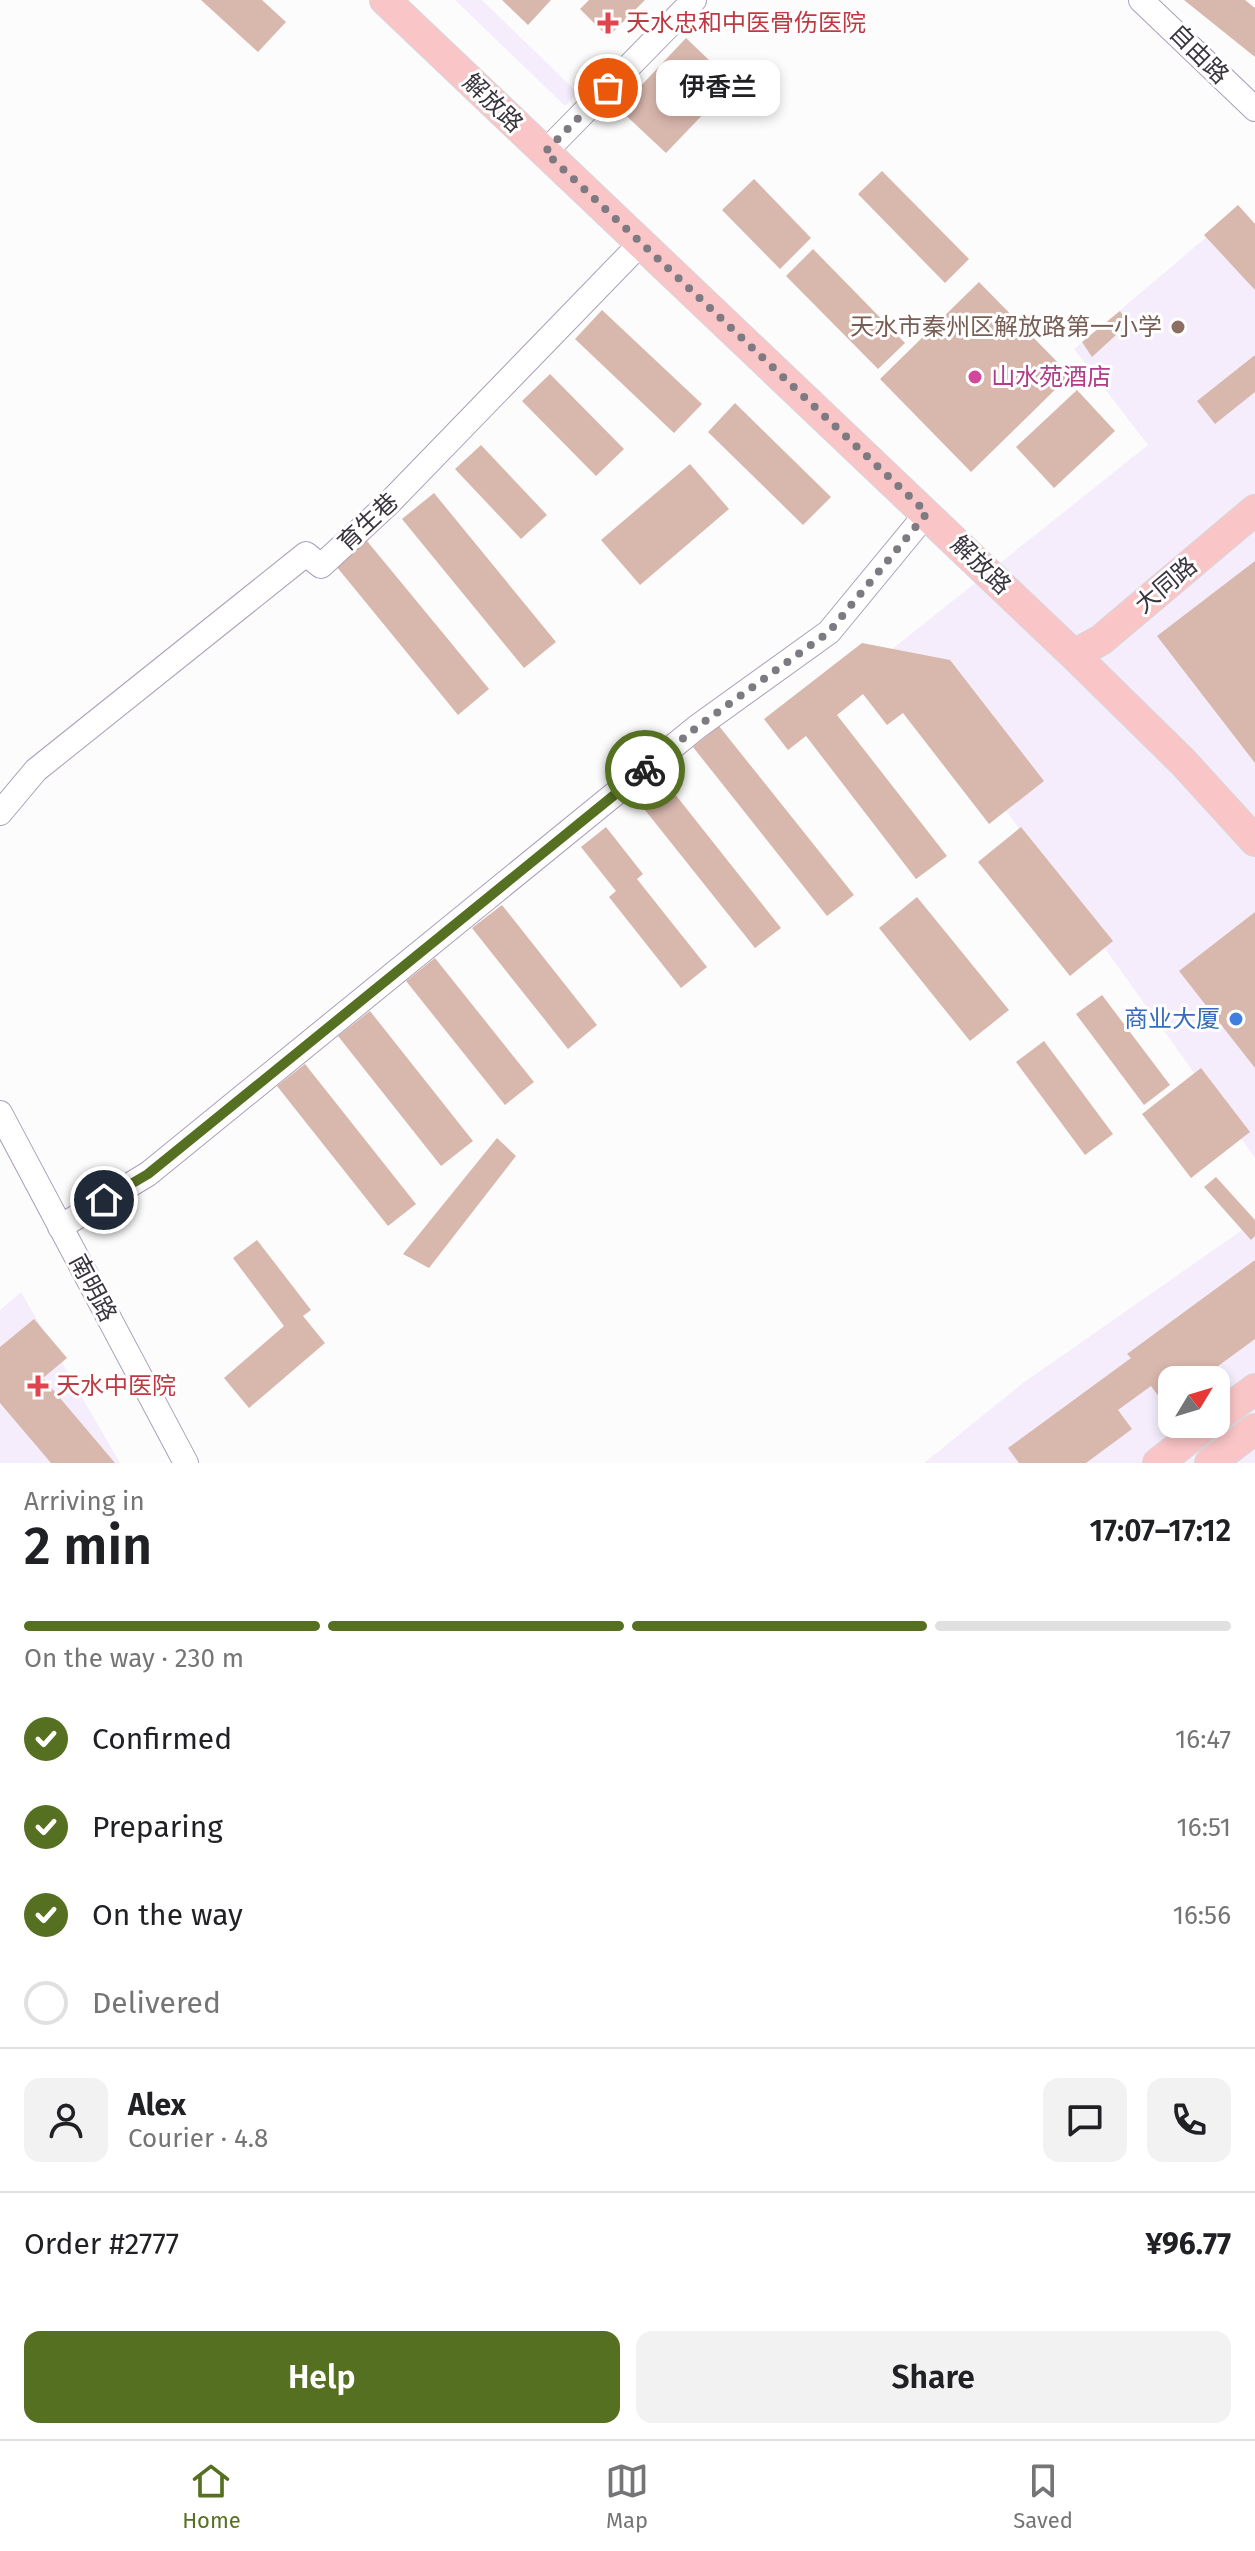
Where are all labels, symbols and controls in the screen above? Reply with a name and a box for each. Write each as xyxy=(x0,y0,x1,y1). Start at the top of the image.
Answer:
place label: 天水忠和中医骨伤医院 xyxy=(626,9,866,37)
marker: 天水忠和中医骨伤医院 xyxy=(597,12,619,34)
street label: 自由路 xyxy=(1164,19,1234,89)
pin xyxy=(574,54,642,122)
callout: 伊香兰 xyxy=(656,60,780,116)
icon: bag xyxy=(586,66,630,110)
street label: 解放路 xyxy=(457,68,529,138)
text: 伊香兰 xyxy=(679,72,757,103)
place label: 天水市秦州区解放路第一小学 xyxy=(850,313,1162,341)
marker: 天水市秦州区解放路第一小学 xyxy=(1169,318,1187,336)
place label: 山水苑酒店 xyxy=(991,363,1111,391)
marker: 山水苑酒店 xyxy=(966,368,984,386)
street label: 育生巷 xyxy=(332,487,404,557)
street label: 解放路 xyxy=(945,530,1017,600)
street label: 大同路 xyxy=(1129,551,1203,619)
courier xyxy=(605,730,685,810)
icon: bike xyxy=(623,748,667,792)
place label: 商业大厦 xyxy=(1124,1005,1220,1033)
marker: 商业大厦 xyxy=(1227,1010,1245,1028)
pin xyxy=(70,1166,138,1234)
icon: home xyxy=(82,1178,126,1222)
street label: 南明路 xyxy=(64,1250,122,1326)
north arrow xyxy=(1158,1366,1230,1438)
map controls xyxy=(1158,1366,1230,1438)
place label: 天水中医院 xyxy=(56,1372,176,1400)
marker: 天水中医院 xyxy=(27,1375,49,1397)
text: Arriving in xyxy=(24,1486,145,1517)
text: 17:07–17:12 xyxy=(1089,1513,1231,1549)
text: 2 min xyxy=(24,1515,152,1578)
text: On the way · 230 m xyxy=(24,1643,244,1674)
icon: check xyxy=(24,1717,68,1761)
text: Confirmed xyxy=(92,1721,232,1757)
text: 16:47 xyxy=(1175,1724,1231,1755)
icon: check xyxy=(24,1805,68,1849)
text: Preparing xyxy=(92,1809,223,1845)
text: 16:51 xyxy=(1177,1812,1231,1843)
icon: check xyxy=(24,1893,68,1937)
text: On the way xyxy=(92,1897,243,1933)
text: 16:56 xyxy=(1173,1900,1231,1931)
text: Delivered xyxy=(92,1985,221,2021)
button: person xyxy=(24,2078,108,2162)
button: chat xyxy=(1043,2078,1127,2162)
button: phone xyxy=(1147,2078,1231,2162)
text: Alex xyxy=(128,2087,186,2123)
text: Courier · 4.8 xyxy=(128,2123,268,2154)
text: Order #2777 xyxy=(24,2226,179,2262)
text: ¥96.77 xyxy=(1145,2226,1231,2262)
button: Help xyxy=(24,2331,620,2423)
button: Share xyxy=(636,2331,1231,2423)
tab: Home xyxy=(182,2459,241,2534)
tab: Map xyxy=(605,2459,649,2534)
tab: Saved xyxy=(1013,2459,1073,2534)

